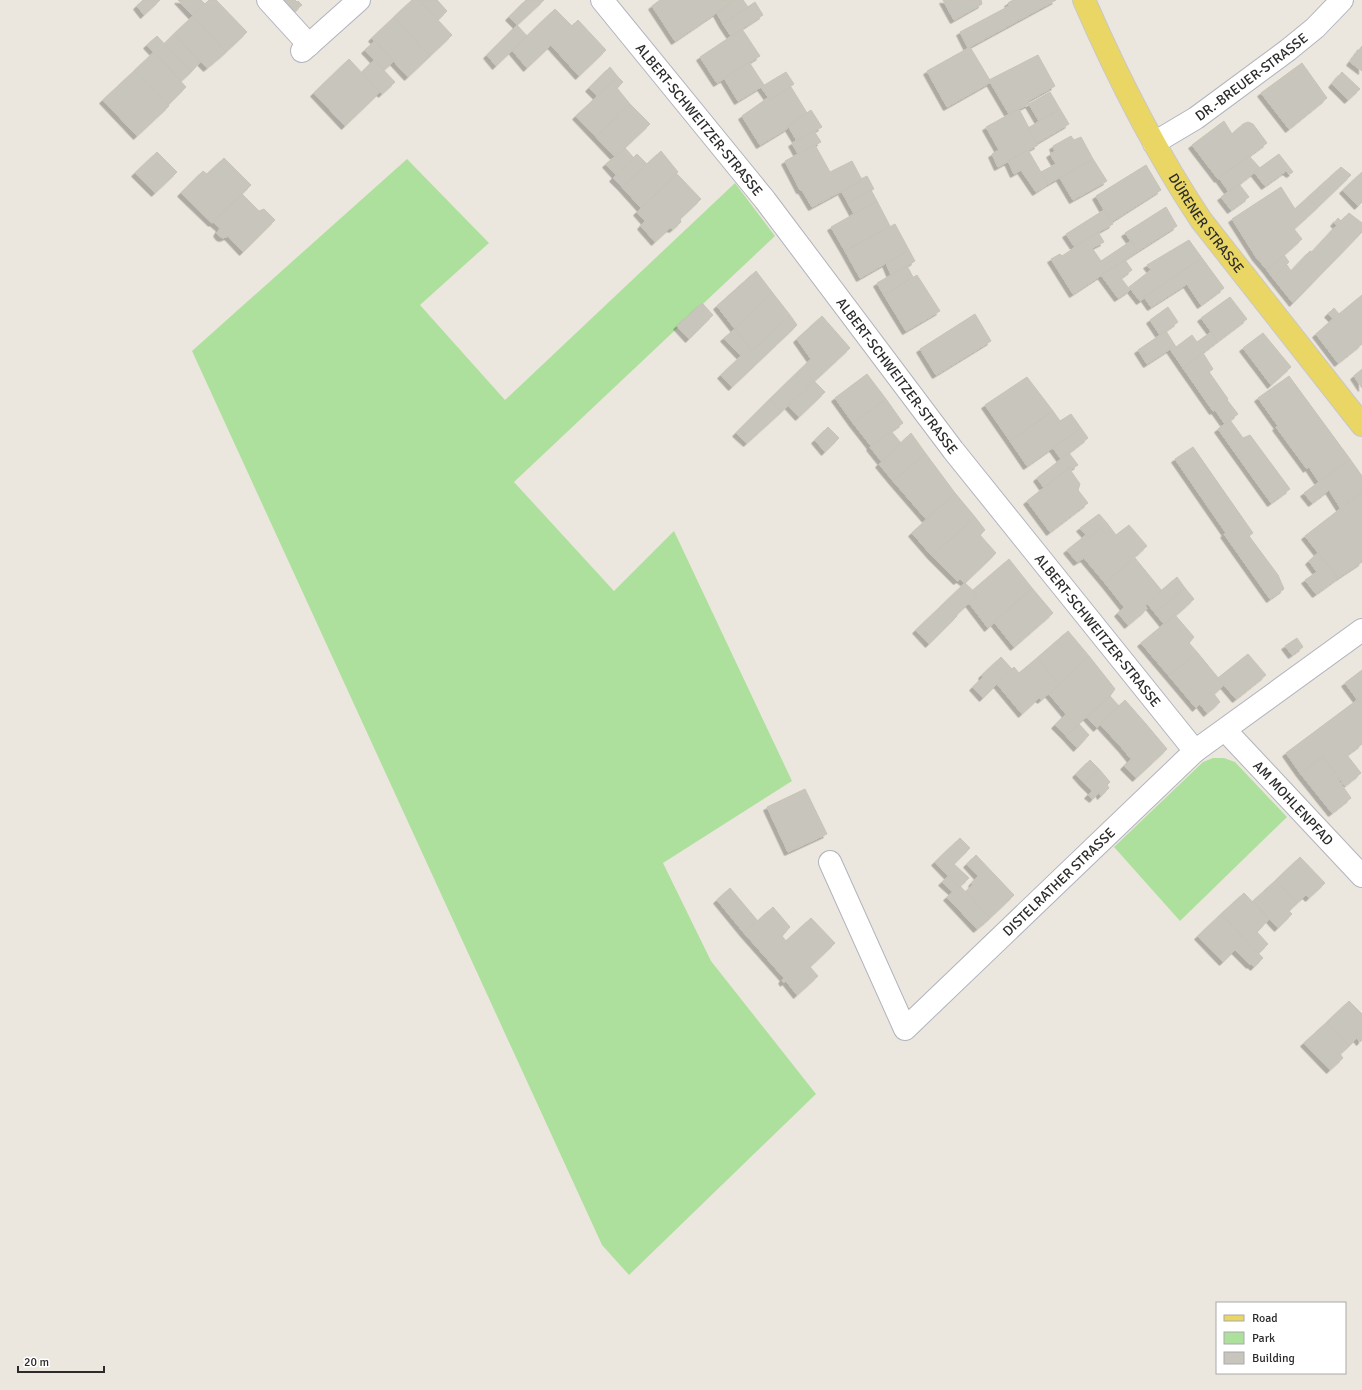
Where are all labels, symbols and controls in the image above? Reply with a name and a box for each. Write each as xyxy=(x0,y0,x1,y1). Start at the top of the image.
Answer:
street label: DR.-BREUER-STRASSE xyxy=(1192,29,1311,125)
street label: ALBERT-SCHWEITZER-STRASSE xyxy=(632,40,766,199)
street label: DÜRENER STRASSE xyxy=(1165,170,1247,277)
street label: ALBERT-SCHWEITZER-STRASSE xyxy=(832,294,961,458)
street label: ALBERT-SCHWEITZER-STRASSE xyxy=(1031,550,1164,711)
street label: AM MOHLENPFAD xyxy=(1249,757,1337,849)
street label: DISTELRATHER STRASSE xyxy=(999,824,1119,940)
legend xyxy=(1216,1302,1346,1374)
text: Road xyxy=(1252,1311,1278,1326)
text: Park xyxy=(1252,1331,1275,1346)
scale bar xyxy=(18,1348,104,1374)
text: Building xyxy=(1252,1351,1295,1366)
text: 20 m xyxy=(24,1355,49,1370)

